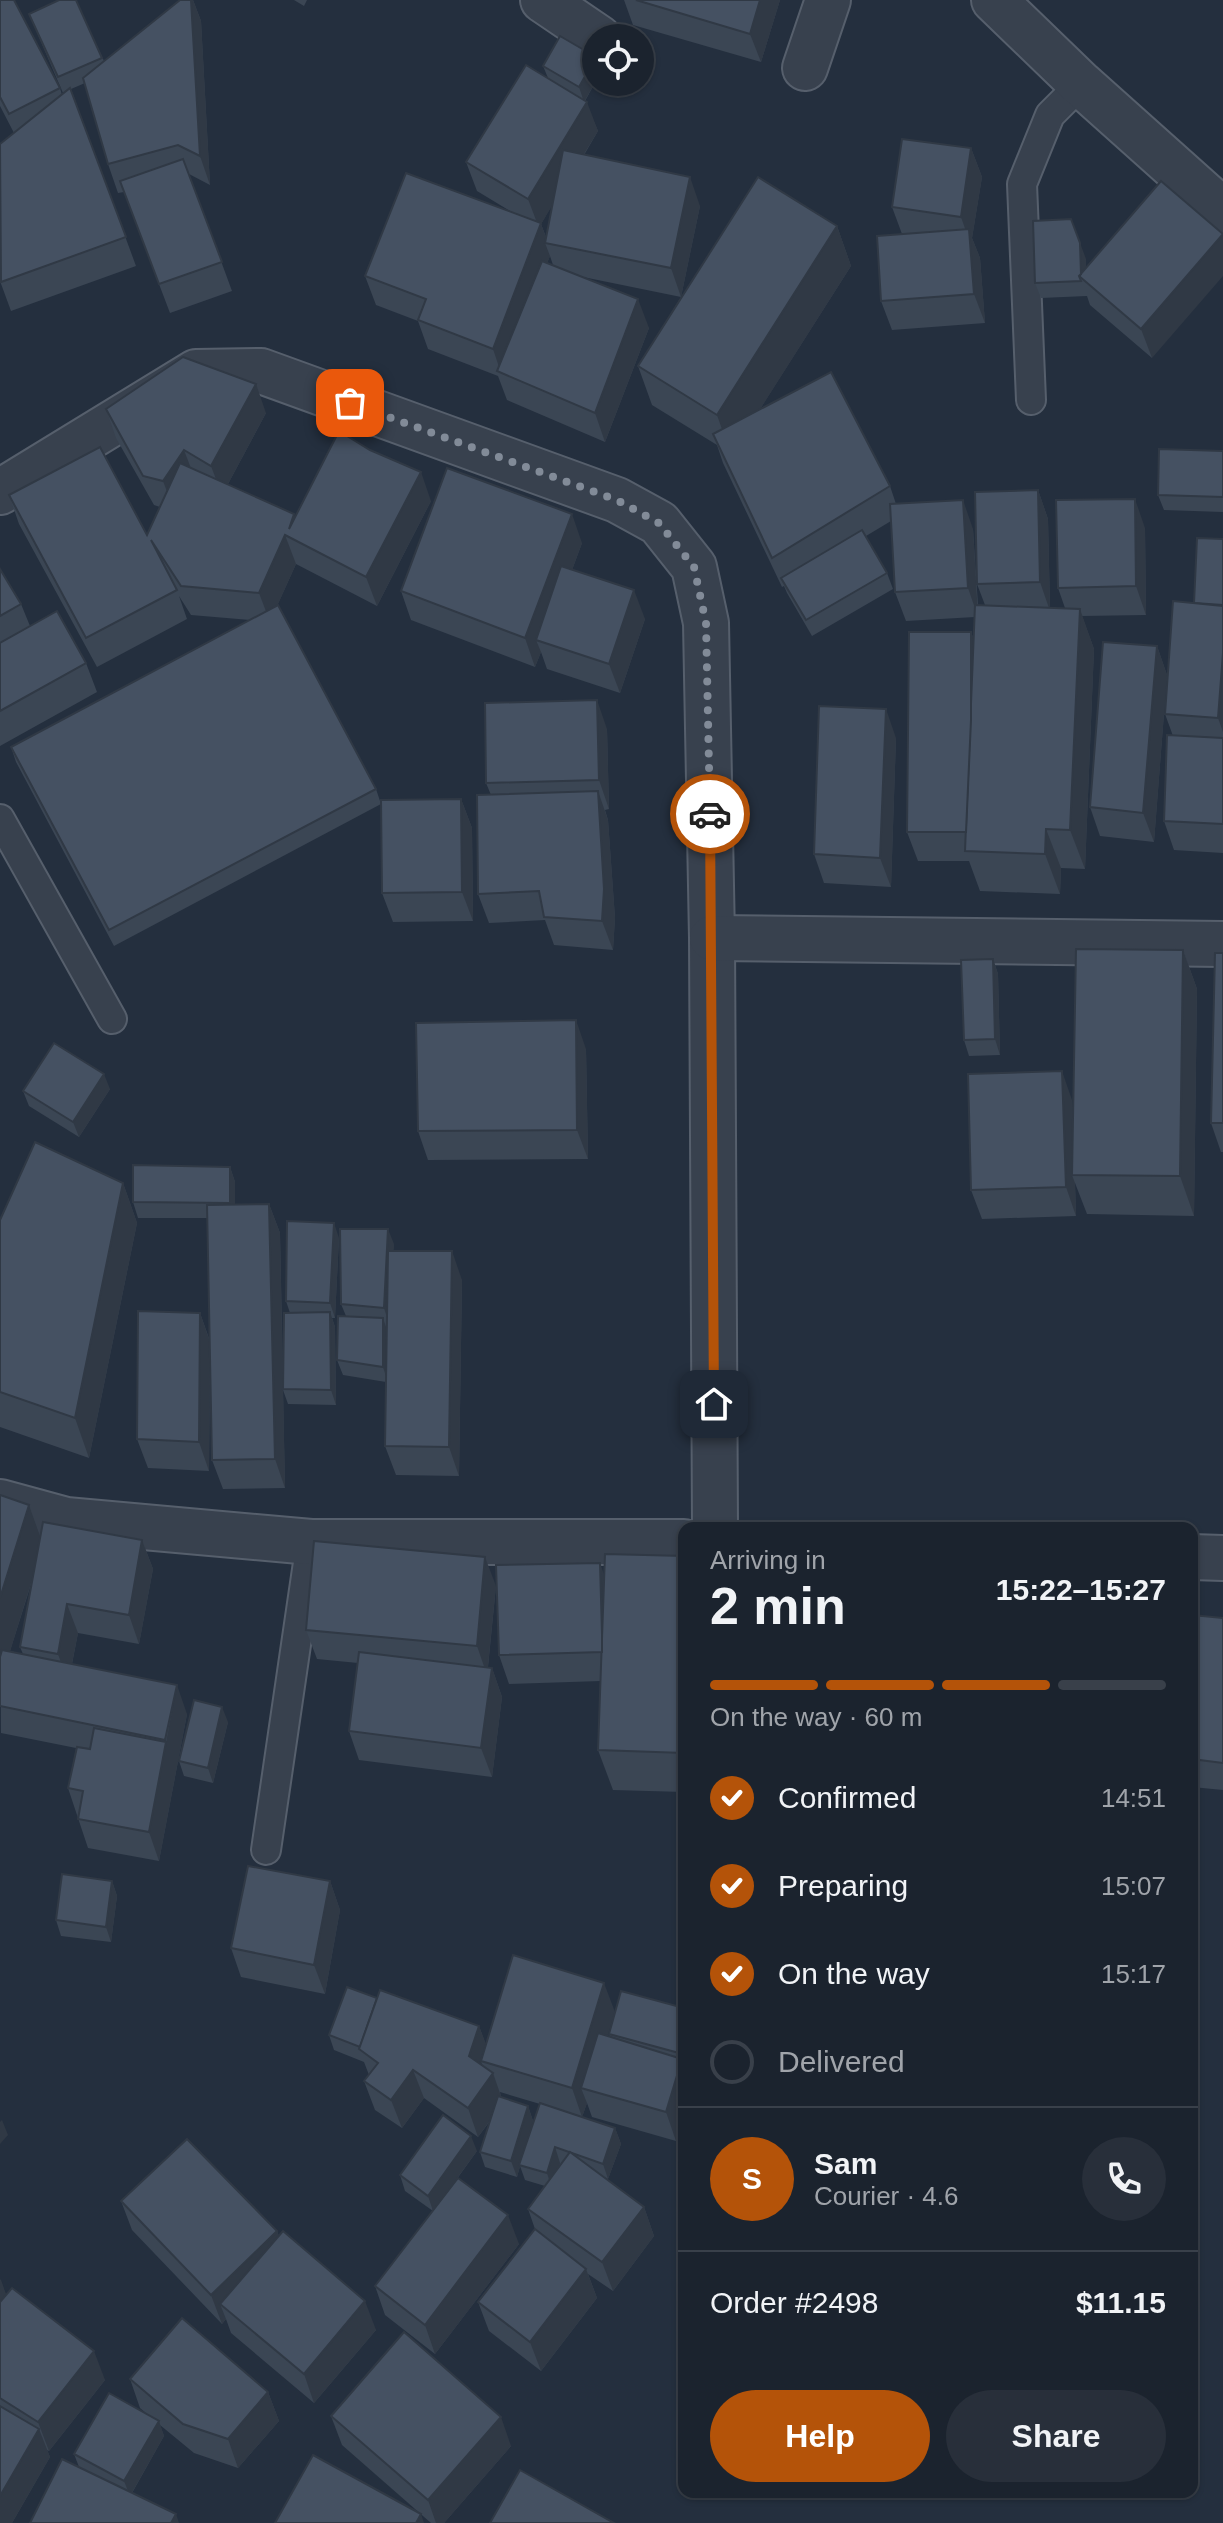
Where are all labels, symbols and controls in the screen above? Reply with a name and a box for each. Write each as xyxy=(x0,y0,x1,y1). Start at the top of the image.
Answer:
map controls xyxy=(582,24,654,96)
button: locate xyxy=(582,24,654,96)
pin xyxy=(316,369,384,437)
icon: bag xyxy=(328,381,372,425)
courier xyxy=(670,774,750,854)
icon: car xyxy=(688,792,732,836)
pin xyxy=(680,1370,748,1438)
icon: home xyxy=(692,1382,736,1426)
text: Arriving in xyxy=(710,1545,826,1575)
text: 15:22–15:27 xyxy=(996,1573,1166,1606)
text: 2 min xyxy=(710,1577,846,1635)
text: On the way · 60 m xyxy=(710,1702,922,1732)
icon: check xyxy=(710,1776,754,1820)
text: Confirmed xyxy=(778,1781,916,1814)
text: 14:51 xyxy=(1101,1783,1166,1813)
icon: check xyxy=(710,1864,754,1908)
text: Preparing xyxy=(778,1869,908,1902)
text: 15:07 xyxy=(1101,1871,1166,1901)
icon: check xyxy=(710,1952,754,1996)
text: On the way xyxy=(778,1957,930,1990)
text: 15:17 xyxy=(1101,1959,1166,1989)
text: Delivered xyxy=(778,2045,905,2078)
button: phone xyxy=(1082,2137,1166,2221)
text: Sam xyxy=(814,2147,877,2180)
text: S xyxy=(742,2162,762,2195)
text: Courier · 4.6 xyxy=(814,2181,959,2211)
text: Order #2498 xyxy=(710,2286,878,2319)
text: $11.15 xyxy=(1076,2286,1166,2319)
button: Help xyxy=(710,2390,930,2482)
button: Share xyxy=(946,2390,1166,2482)

